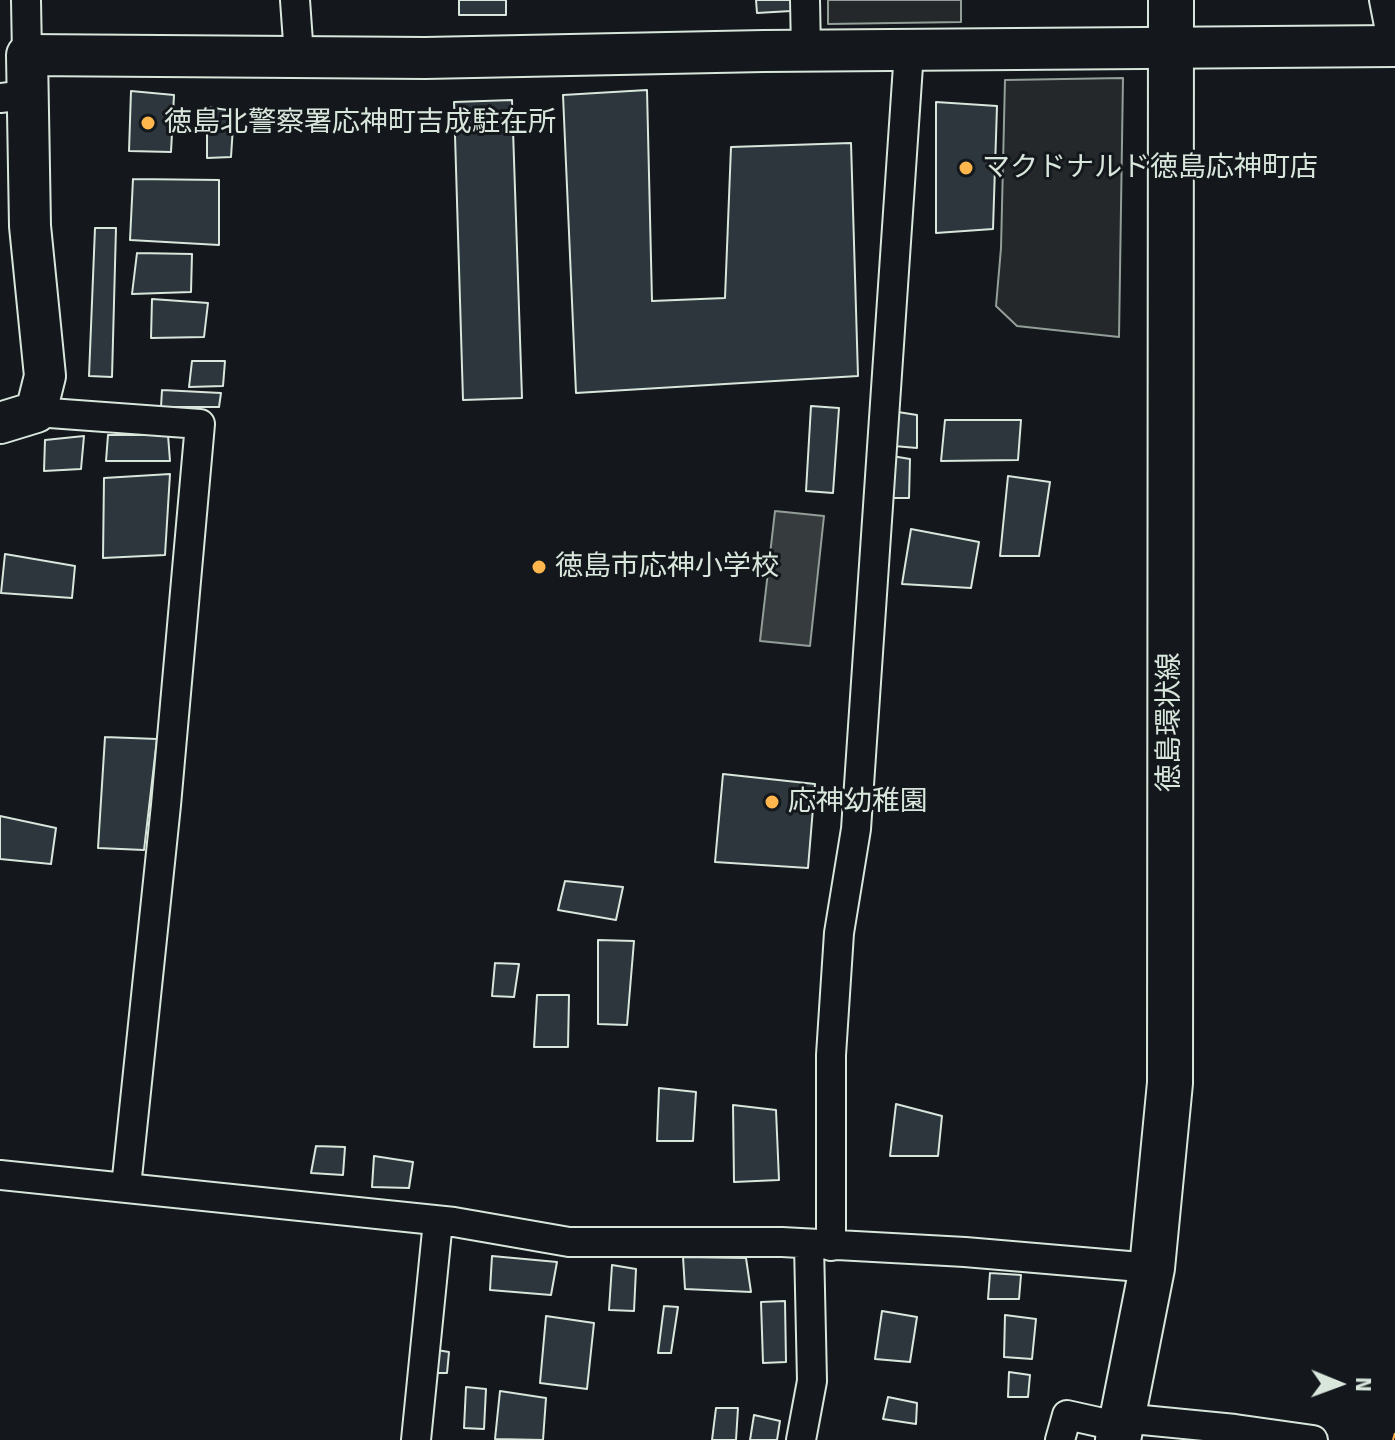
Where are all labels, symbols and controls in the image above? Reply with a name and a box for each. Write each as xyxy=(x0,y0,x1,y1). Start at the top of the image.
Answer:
place label: 徳島北警察署応神町吉成駐在所 xyxy=(164,106,556,140)
marker: 徳島北警察署応神町吉成駐在所 xyxy=(139,114,157,132)
place label: マクドナルド徳島応神町店 xyxy=(982,151,1318,185)
marker: マクドナルド徳島応神町店 xyxy=(957,159,975,177)
place label: 徳島市応神小学校 xyxy=(555,550,779,584)
marker: 徳島市応神小学校 xyxy=(530,558,548,576)
street label: 徳島環状線 xyxy=(1153,652,1187,792)
place label: 応神幼稚園 xyxy=(788,785,928,819)
marker: 応神幼稚園 xyxy=(763,793,781,811)
north arrow xyxy=(1299,1344,1379,1424)
text: N xyxy=(1350,1377,1377,1392)

